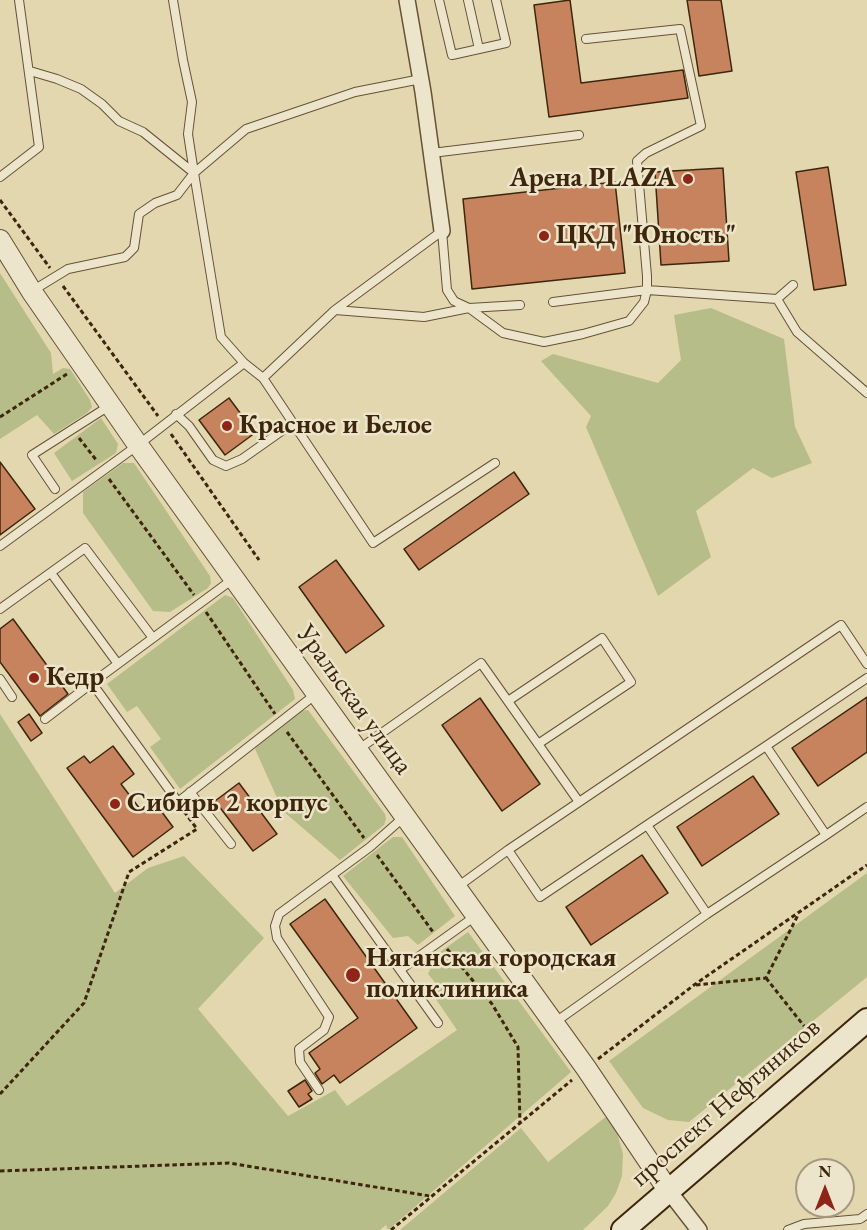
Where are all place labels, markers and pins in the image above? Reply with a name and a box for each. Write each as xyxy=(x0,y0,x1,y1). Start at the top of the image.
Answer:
place label: Арена PLAZA xyxy=(509,163,676,195)
marker: Арена PLAZA xyxy=(681,172,695,186)
place label: ЦКД "Юность" xyxy=(556,220,736,252)
marker: ЦКД "Юность" xyxy=(537,229,551,243)
place label: Красное и Белое xyxy=(239,410,432,442)
marker: Красное и Белое xyxy=(220,419,234,433)
place label: Кедр xyxy=(46,662,104,694)
marker: Кедр xyxy=(27,671,41,685)
place label: Сибирь 2 корпус xyxy=(127,788,328,820)
marker: Сибирь 2 корпус xyxy=(108,797,122,811)
place label: Няганская городская поликлиника xyxy=(366,943,616,1006)
marker: Няганская городская поликлиника xyxy=(344,966,362,984)

